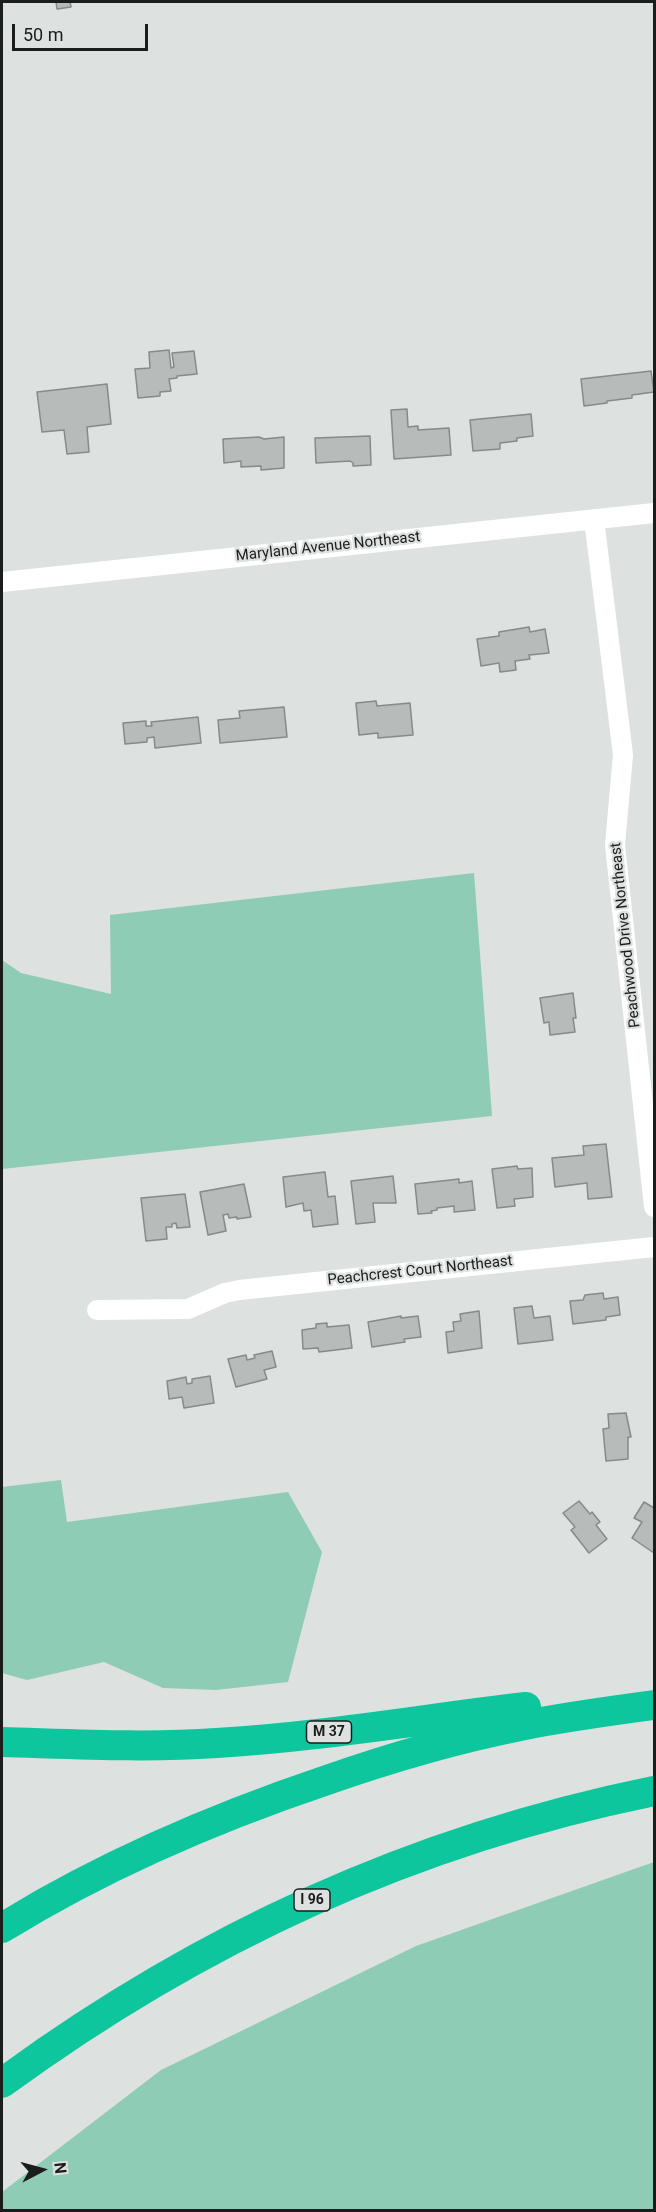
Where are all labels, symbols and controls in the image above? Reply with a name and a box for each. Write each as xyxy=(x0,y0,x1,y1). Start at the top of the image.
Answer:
scale bar xyxy=(15,12,152,50)
text: 50 m xyxy=(23,24,63,45)
street label: Maryland Avenue Northeast xyxy=(235,528,421,566)
street label: Peachwood Drive Northeast xyxy=(607,841,645,1029)
street label: Peachcrest Court Northeast xyxy=(327,1252,513,1290)
road number: M 37 xyxy=(306,1721,352,1743)
road number: I 96 xyxy=(294,1889,330,1911)
north arrow xyxy=(12,2140,72,2200)
text: N xyxy=(50,2161,70,2175)

